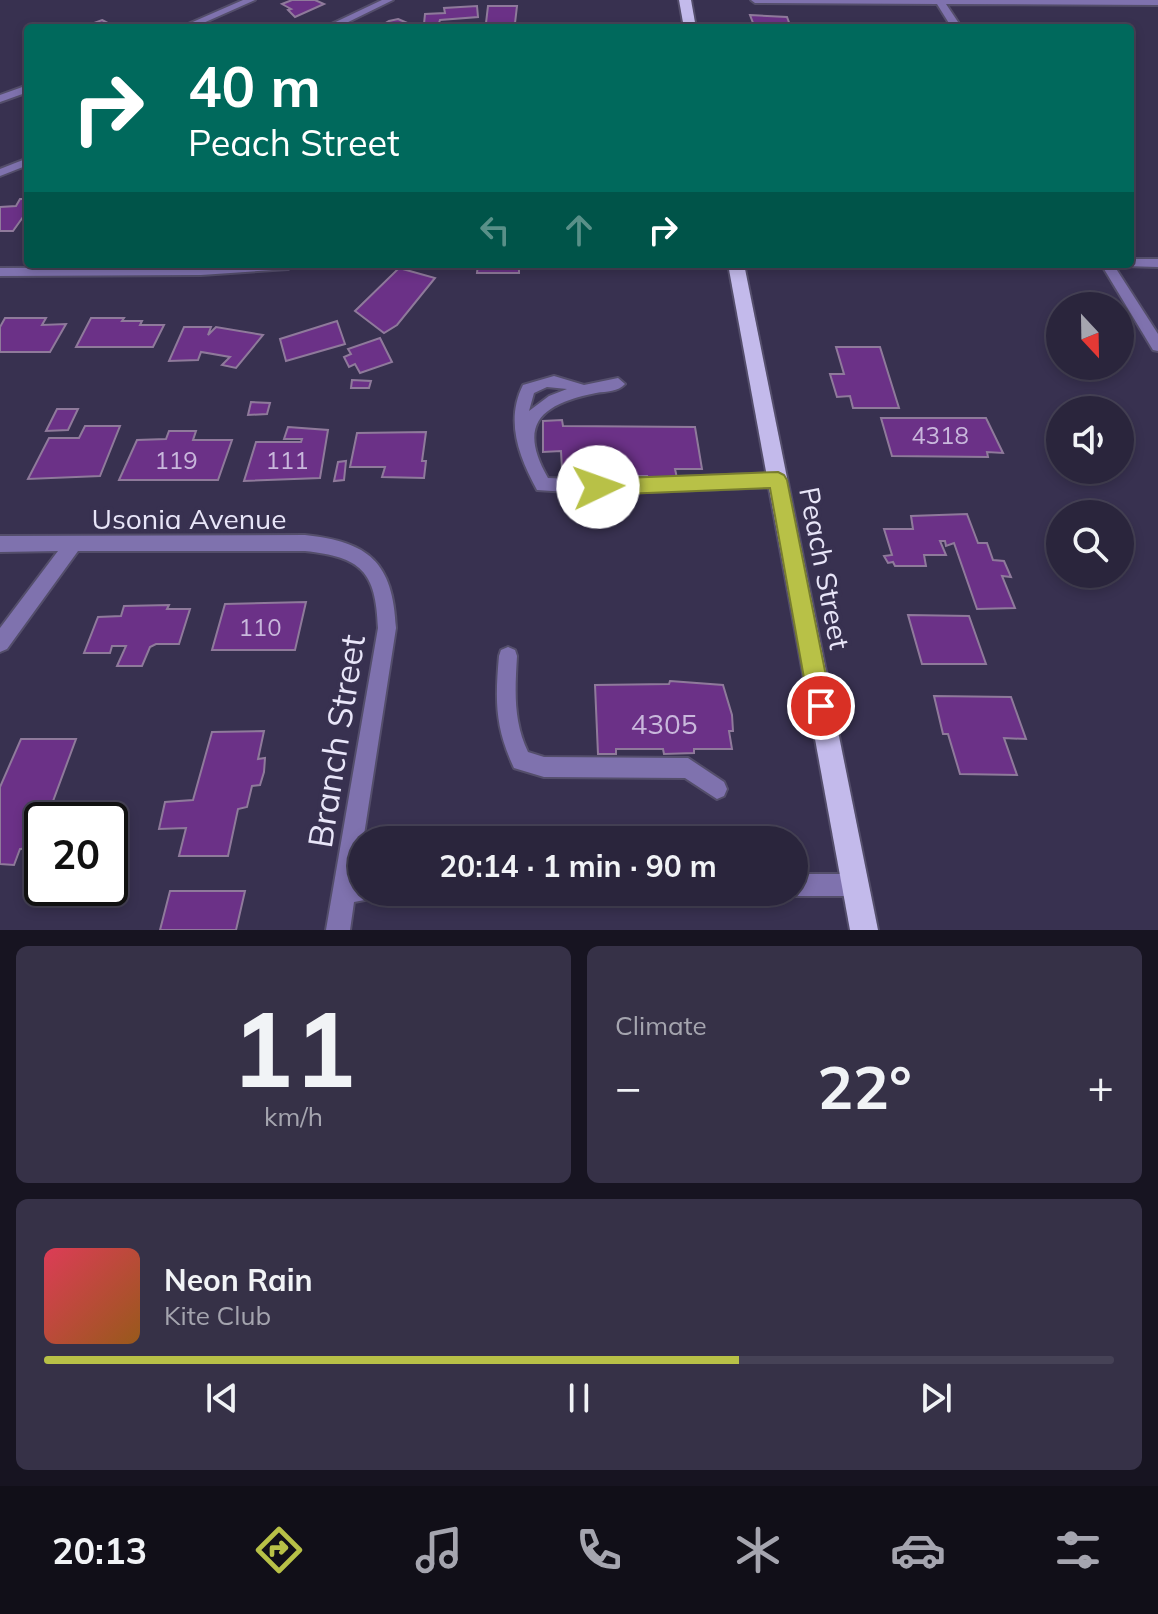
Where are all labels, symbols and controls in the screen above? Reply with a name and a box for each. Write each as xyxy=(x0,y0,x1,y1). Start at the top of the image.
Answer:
text: 40 m xyxy=(188,51,321,121)
icon: right xyxy=(56,56,160,160)
text: Peach Street xyxy=(188,120,400,165)
icon: left xyxy=(473,208,517,252)
icon: ahead xyxy=(557,208,601,252)
icon: right xyxy=(641,208,685,252)
north arrow xyxy=(1046,292,1134,380)
map controls xyxy=(1046,292,1134,588)
button: sound xyxy=(1046,396,1134,484)
house number: 4318 xyxy=(911,420,969,450)
house number: 119 xyxy=(154,445,198,475)
house number: 111 xyxy=(265,445,309,475)
position arrow xyxy=(556,445,640,529)
street label: Peach Street xyxy=(792,484,858,652)
button: search xyxy=(1046,500,1134,588)
street label: Usonia Avenue xyxy=(91,501,287,536)
house number: 110 xyxy=(238,612,282,642)
street label: Branch Street xyxy=(298,631,374,851)
pin xyxy=(787,672,855,740)
icon: arrive xyxy=(799,684,843,728)
house number: 4305 xyxy=(630,706,698,741)
speed limit sign: 20 xyxy=(24,802,128,906)
text: 20:14 · 1 min · 90 m xyxy=(439,847,717,885)
text: 11 xyxy=(231,982,356,1113)
text: Climate xyxy=(615,1009,707,1042)
text: 22° xyxy=(817,1049,912,1124)
text: − xyxy=(615,1059,641,1114)
text: + xyxy=(1088,1059,1114,1114)
text: km/h xyxy=(264,1100,323,1133)
text: Neon Rain xyxy=(164,1261,313,1299)
text: Kite Club xyxy=(164,1299,271,1332)
icon: previous xyxy=(200,1376,244,1420)
icon: pause xyxy=(557,1376,601,1420)
icon: next xyxy=(914,1376,958,1420)
icon: directions xyxy=(251,1522,307,1578)
icon: music xyxy=(411,1522,467,1578)
icon: phone xyxy=(571,1522,627,1578)
icon: climate xyxy=(730,1522,786,1578)
icon: car xyxy=(890,1522,946,1578)
icon: filters xyxy=(1050,1522,1106,1578)
text: 20:13 xyxy=(52,1528,147,1573)

